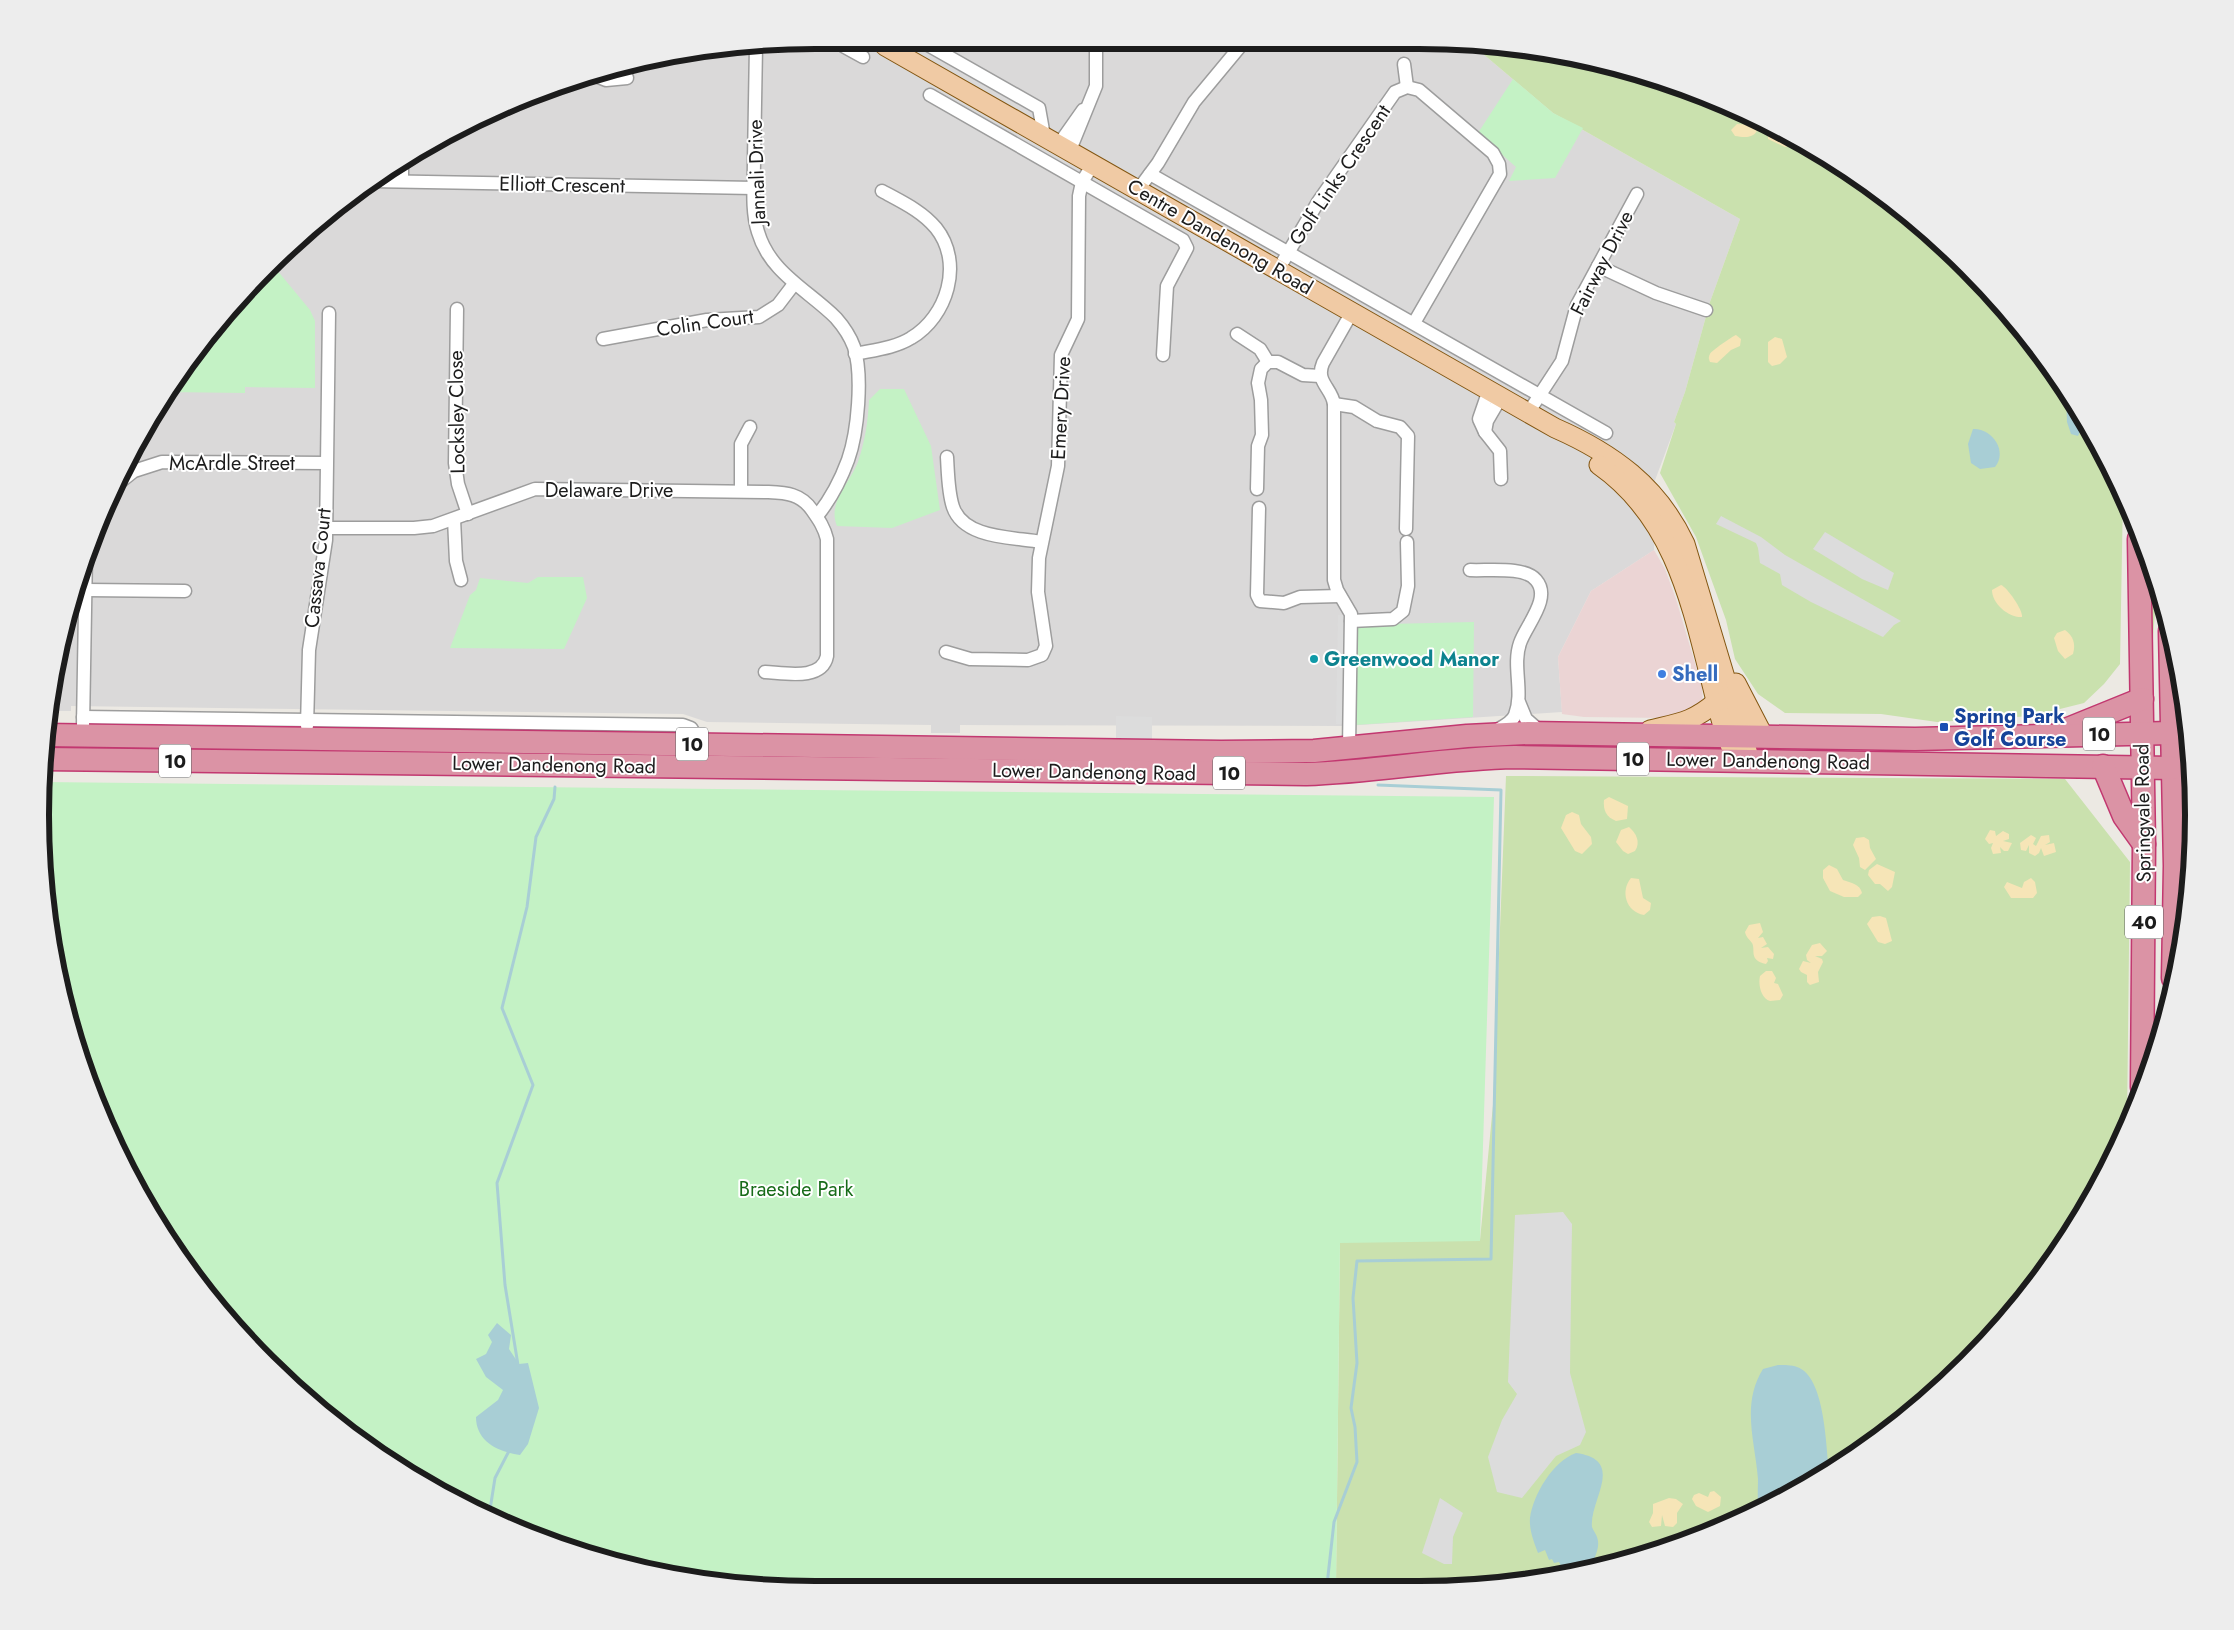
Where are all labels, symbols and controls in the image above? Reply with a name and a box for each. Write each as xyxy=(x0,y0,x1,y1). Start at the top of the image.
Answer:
street label: Golf Links Crescent xyxy=(1282,99,1398,251)
street label: Jannali Drive xyxy=(741,119,773,228)
street label: Elliott Crescent xyxy=(499,169,625,201)
street label: Centre Dandenong Road xyxy=(1122,172,1318,302)
street label: Fairway Drive xyxy=(1563,206,1641,320)
street label: Colin Court xyxy=(655,302,756,344)
street label: Locksley Close xyxy=(441,350,473,474)
street label: Emery Drive xyxy=(1044,355,1078,461)
street label: McArdle Street xyxy=(169,449,295,478)
street label: Delaware Drive xyxy=(545,476,673,505)
street label: Cassava Court xyxy=(297,507,339,629)
place label: Greenwood Manor xyxy=(1324,645,1500,674)
marker: Greenwood Manor xyxy=(1308,653,1320,665)
place label: Shell xyxy=(1672,660,1718,689)
marker: Shell xyxy=(1656,668,1668,680)
place label: Spring Park Golf Course xyxy=(1954,702,2066,754)
road number: 10 xyxy=(2083,718,2115,751)
marker: Spring Park Golf Course xyxy=(1938,721,1950,733)
road number: 10 xyxy=(676,728,708,761)
road number: 10 xyxy=(1617,742,1649,776)
street label: Springvale Road xyxy=(2127,743,2159,883)
road number: 10 xyxy=(159,744,191,778)
street label: Lower Dandenong Road xyxy=(1666,745,1870,777)
street label: Lower Dandenong Road xyxy=(452,749,656,781)
street label: Lower Dandenong Road xyxy=(992,756,1196,788)
road number: 10 xyxy=(1213,756,1245,790)
road number: 40 xyxy=(2125,906,2163,939)
park label: Braeside Park xyxy=(739,1175,853,1204)

